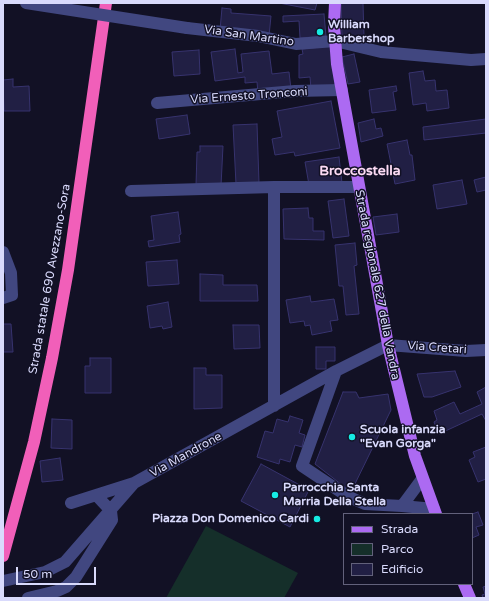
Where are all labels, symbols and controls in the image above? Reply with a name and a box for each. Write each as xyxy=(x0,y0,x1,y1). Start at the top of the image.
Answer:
place label: William Barbershop xyxy=(328,18,395,46)
street label: Via San Martino xyxy=(203,23,295,49)
marker: William Barbershop xyxy=(315,27,325,37)
street label: Via Ernesto Tronconi xyxy=(190,85,308,107)
district label: Broccostella xyxy=(319,163,401,179)
street label: Strada statale 690 Avezzano-Sora xyxy=(26,183,74,375)
street label: Strada regionale 627 della Vandra xyxy=(352,189,402,381)
street label: Via Cretari xyxy=(407,339,467,357)
place label: Scuola infanzia "Evan Gorga" xyxy=(360,423,446,451)
street label: Via Mandrone xyxy=(147,429,225,481)
marker: Scuola infanzia "Evan Gorga" xyxy=(347,432,357,442)
place label: Parrocchia Santa Marria Della Stella xyxy=(283,481,386,509)
marker: Parrocchia Santa Marria Della Stella xyxy=(270,490,280,500)
place label: Piazza Don Domenico Cardi xyxy=(152,512,309,526)
legend xyxy=(343,513,473,585)
marker: Piazza Don Domenico Cardi xyxy=(312,514,322,524)
text: Strada xyxy=(381,522,418,536)
text: Parco xyxy=(381,542,414,556)
scale bar xyxy=(18,559,98,585)
text: Edificio xyxy=(381,562,423,576)
text: 50 m xyxy=(23,567,52,581)

